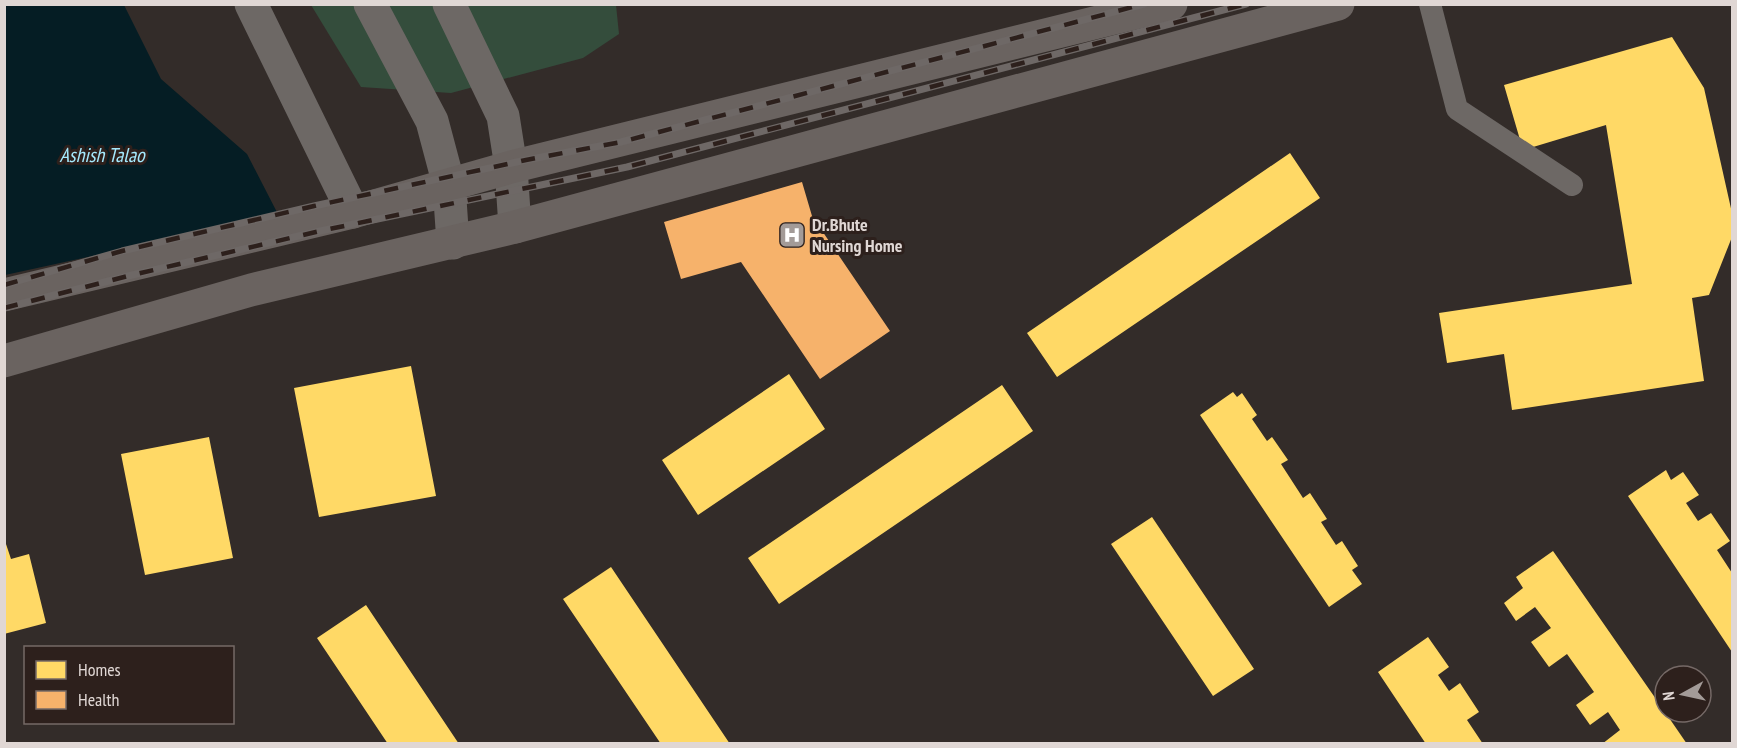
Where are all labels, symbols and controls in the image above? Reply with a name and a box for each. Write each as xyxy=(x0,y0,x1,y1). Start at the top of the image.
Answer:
water label: Ashish Talao xyxy=(59,142,146,168)
place label: Dr.Bhute Nursing Home xyxy=(812,213,903,257)
hospital icon: Dr.Bhute Nursing Home xyxy=(777,220,807,250)
legend xyxy=(24,646,234,724)
text: Homes xyxy=(78,658,121,681)
north arrow xyxy=(1653,664,1713,724)
text: Health xyxy=(78,688,119,711)
text: N xyxy=(1658,690,1679,702)

